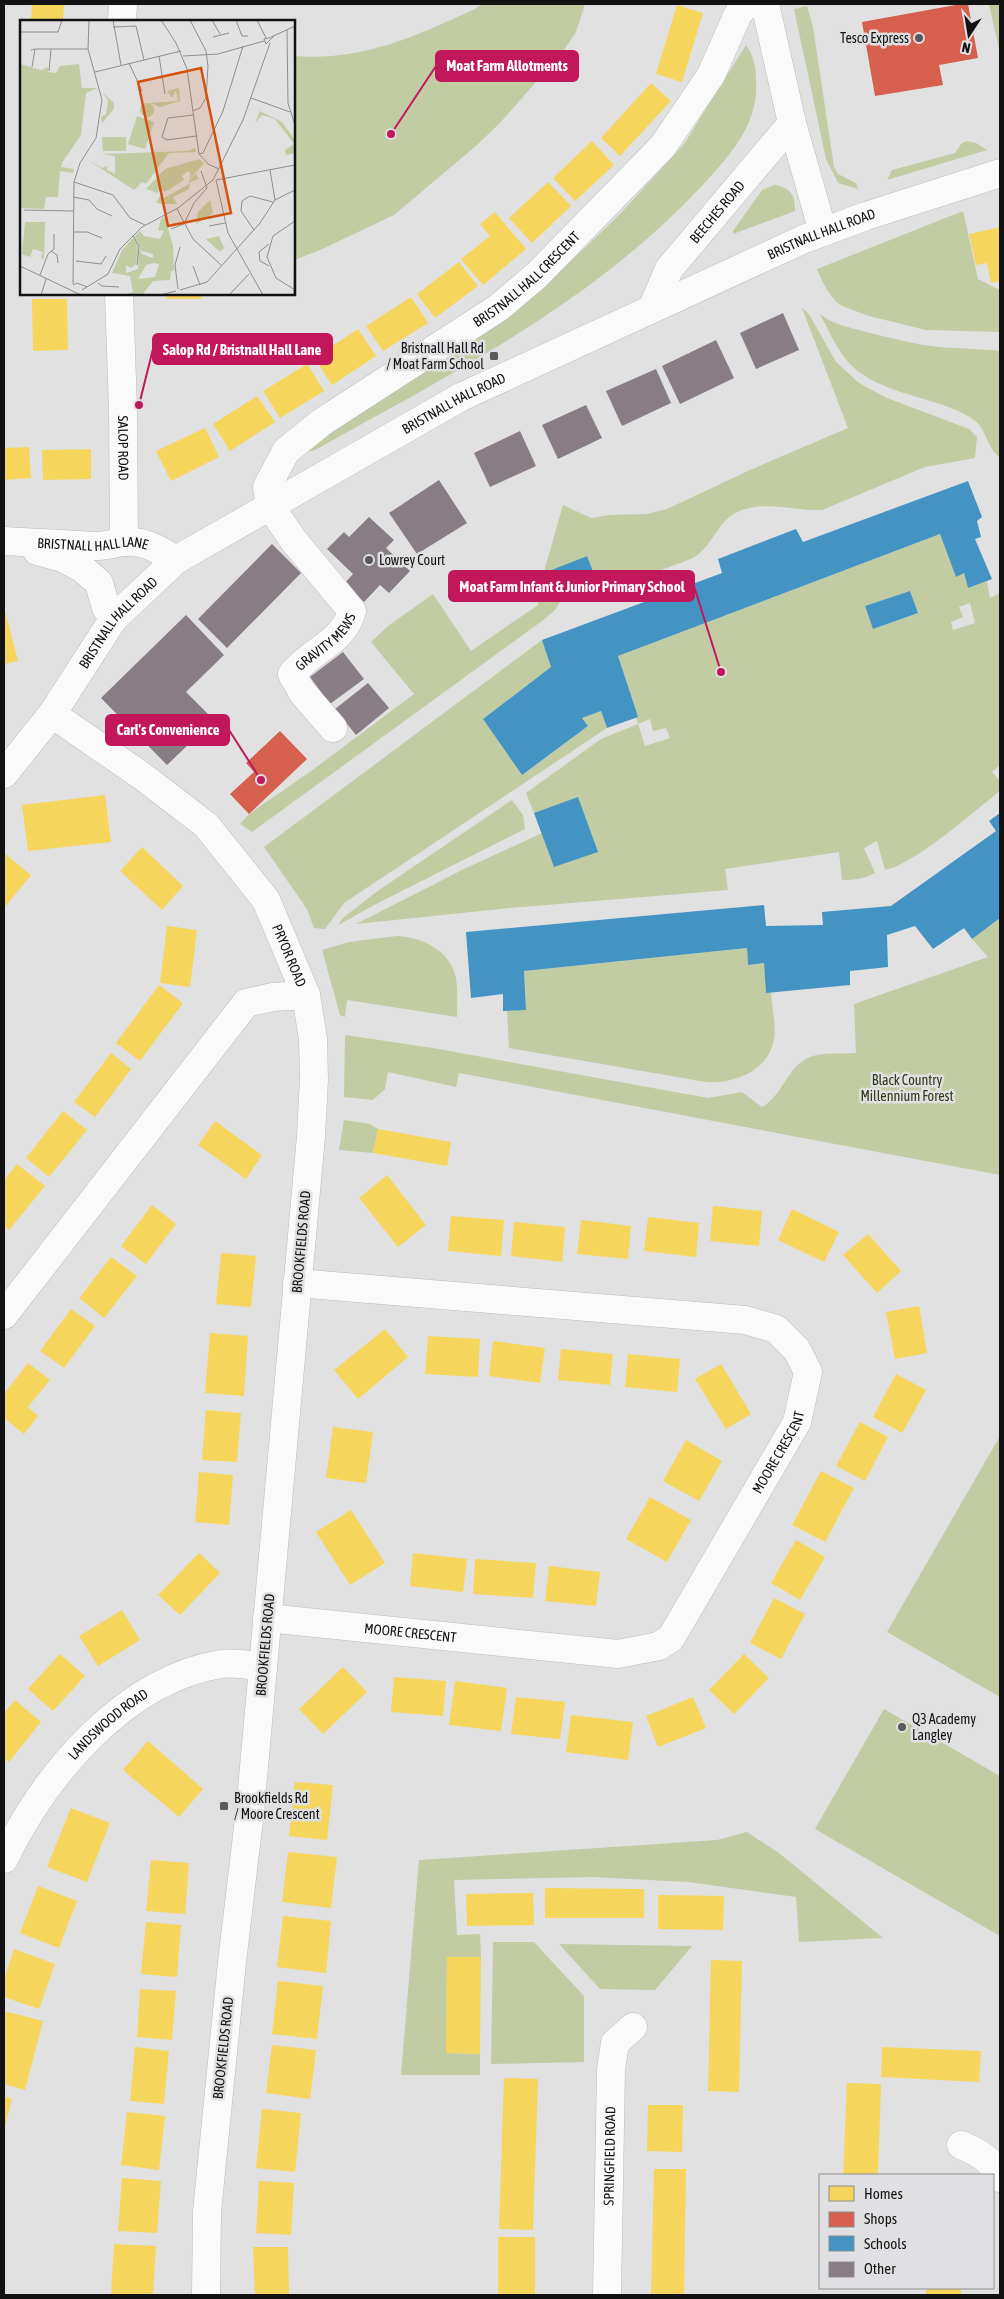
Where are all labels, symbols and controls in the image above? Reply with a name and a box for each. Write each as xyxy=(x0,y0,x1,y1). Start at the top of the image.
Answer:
north arrow xyxy=(944,10,994,60)
inset map xyxy=(20,20,295,295)
place label: Tesco Express xyxy=(840,30,909,46)
marker: Tesco Express xyxy=(913,32,925,44)
text: N xyxy=(961,39,972,56)
callout: Moat Farm Allotments xyxy=(436,51,578,81)
text: Moat Farm Allotments xyxy=(446,57,568,74)
street label: BEECHES ROAD xyxy=(686,177,748,246)
street label: BRISTNALL HALL ROAD xyxy=(765,206,877,263)
street label: BRISTNALL HALL CRESCENT xyxy=(470,228,583,330)
callout: Salop Rd / Bristnall Hall Lane xyxy=(153,334,332,364)
place label: Bristnall Hall Rd / Moat Farm School xyxy=(386,340,484,372)
text: Salop Rd / Bristnall Hall Lane xyxy=(163,341,321,358)
marker: Bristnall Hall Rd / Moat Farm School xyxy=(488,350,500,362)
street label: BRISTNALL HALL ROAD xyxy=(399,370,508,437)
street label: SALOP ROAD xyxy=(115,416,132,480)
street label: BRISTNALL HALL LANE xyxy=(37,534,150,554)
place label: Lowrey Court xyxy=(379,552,445,568)
marker: Lowrey Court xyxy=(363,554,375,566)
callout: Moat Farm Infant & Junior Primary School xyxy=(449,571,694,601)
street label: BRISTNALL HALL ROAD xyxy=(76,574,161,671)
text: Moat Farm Infant & Junior Primary School xyxy=(459,578,686,595)
street label: GRAVITY MEWS xyxy=(292,611,359,674)
callout: Carl's Convenience xyxy=(106,715,229,745)
text: Carl's Convenience xyxy=(116,721,220,738)
street label: PRYOR ROAD xyxy=(269,922,310,989)
park label: Black Country Millennium Forest xyxy=(860,1072,954,1104)
street label: BROOKFIELDS ROAD xyxy=(289,1190,313,1294)
street label: MOORE CRESCENT xyxy=(749,1409,807,1496)
street label: BROOKFIELDS ROAD xyxy=(253,1593,277,1697)
street label: MOORE CRESCENT xyxy=(363,1620,457,1645)
street label: LANDSWOOD ROAD xyxy=(65,1685,151,1763)
place label: Q3 Academy Langley xyxy=(912,1711,976,1743)
marker: Q3 Academy Langley xyxy=(896,1721,908,1733)
place label: Brookfields Rd / Moore Crescent xyxy=(234,1790,320,1822)
marker: Brookfields Rd / Moore Crescent xyxy=(218,1800,230,1812)
street label: BROOKFIELDS ROAD xyxy=(210,1996,236,2100)
street label: SPRINGFIELD ROAD xyxy=(601,2106,618,2206)
legend xyxy=(819,2174,994,2289)
text: Homes xyxy=(864,2185,903,2202)
text: Shops xyxy=(864,2210,897,2227)
text: Schools xyxy=(864,2235,907,2252)
text: Other xyxy=(864,2260,896,2277)

